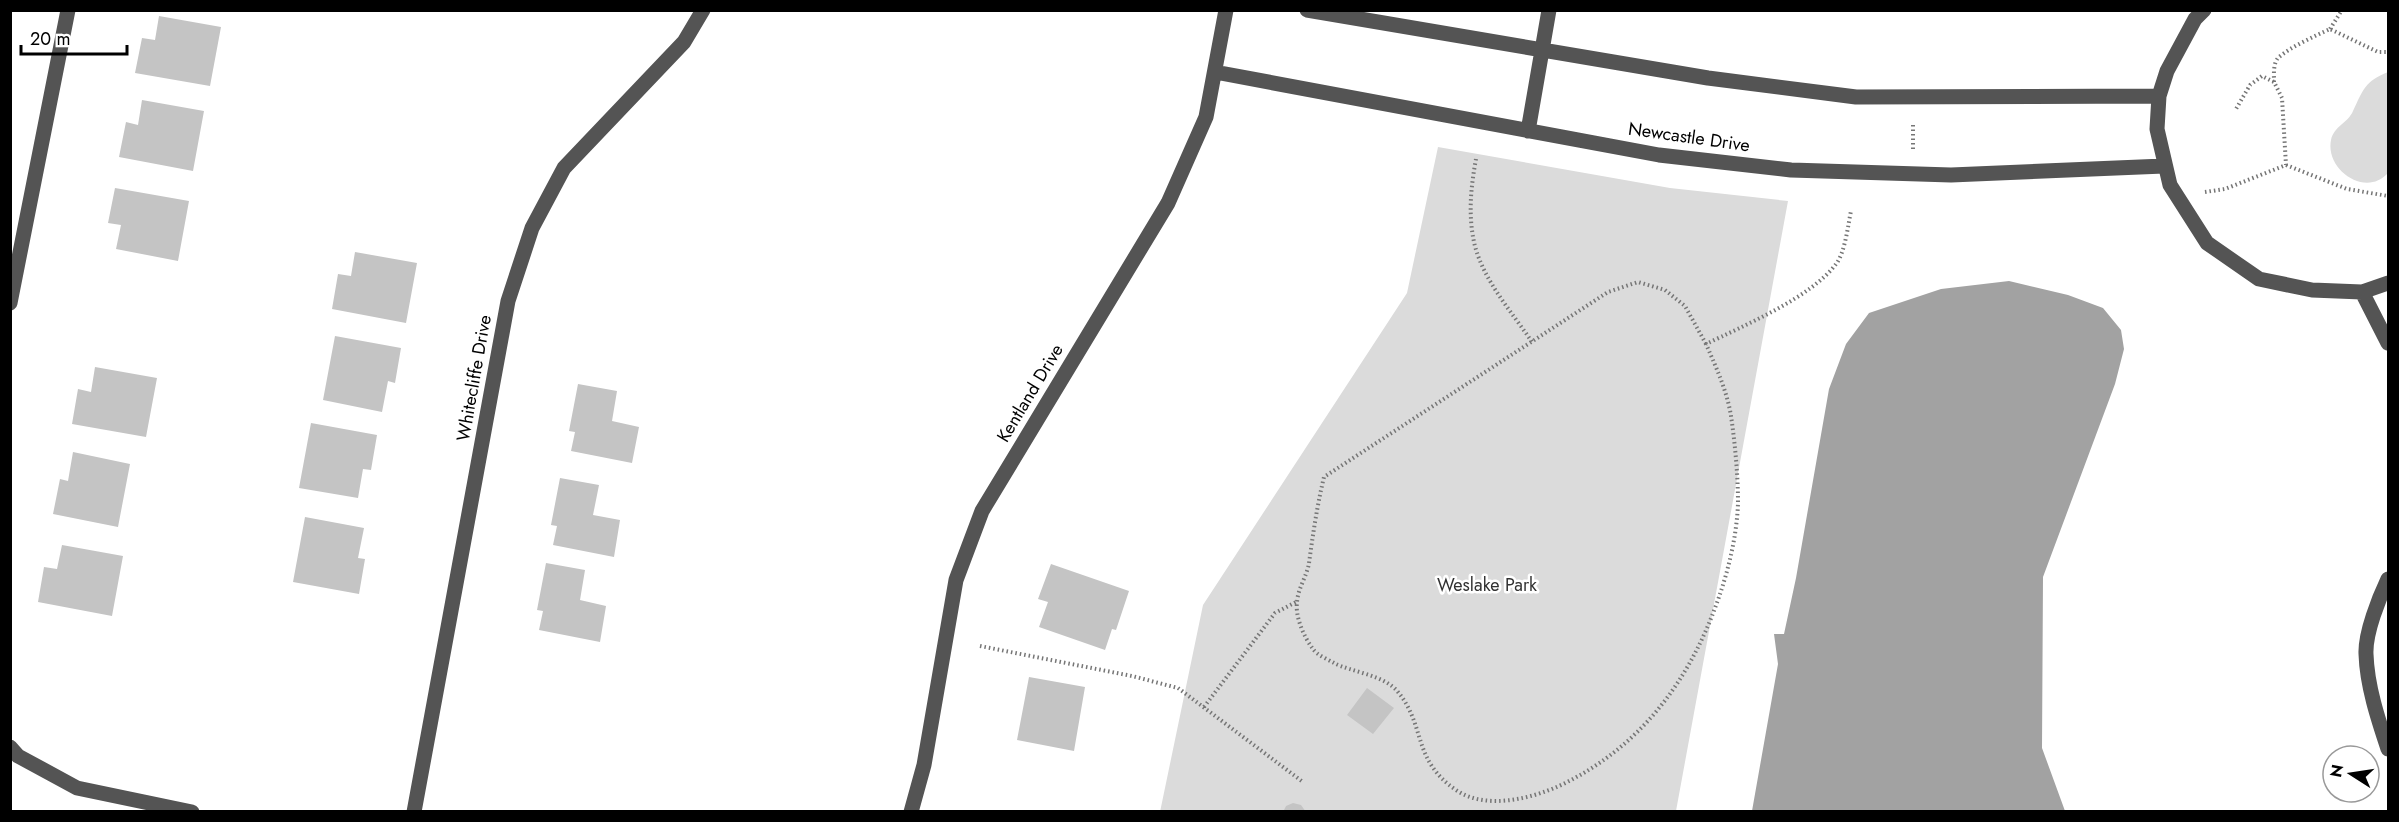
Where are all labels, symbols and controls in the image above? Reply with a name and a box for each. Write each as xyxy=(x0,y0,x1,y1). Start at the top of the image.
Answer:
scale bar xyxy=(21,18,128,56)
text: 20 m xyxy=(30,26,70,52)
street label: Newcastle Drive xyxy=(1626,116,1752,158)
street label: Whitecliffe Drive xyxy=(450,313,498,443)
street label: Kentland Drive xyxy=(990,339,1070,447)
park label: Weslake Park xyxy=(1437,572,1537,598)
north arrow xyxy=(2321,744,2381,804)
text: N xyxy=(2324,762,2349,780)

